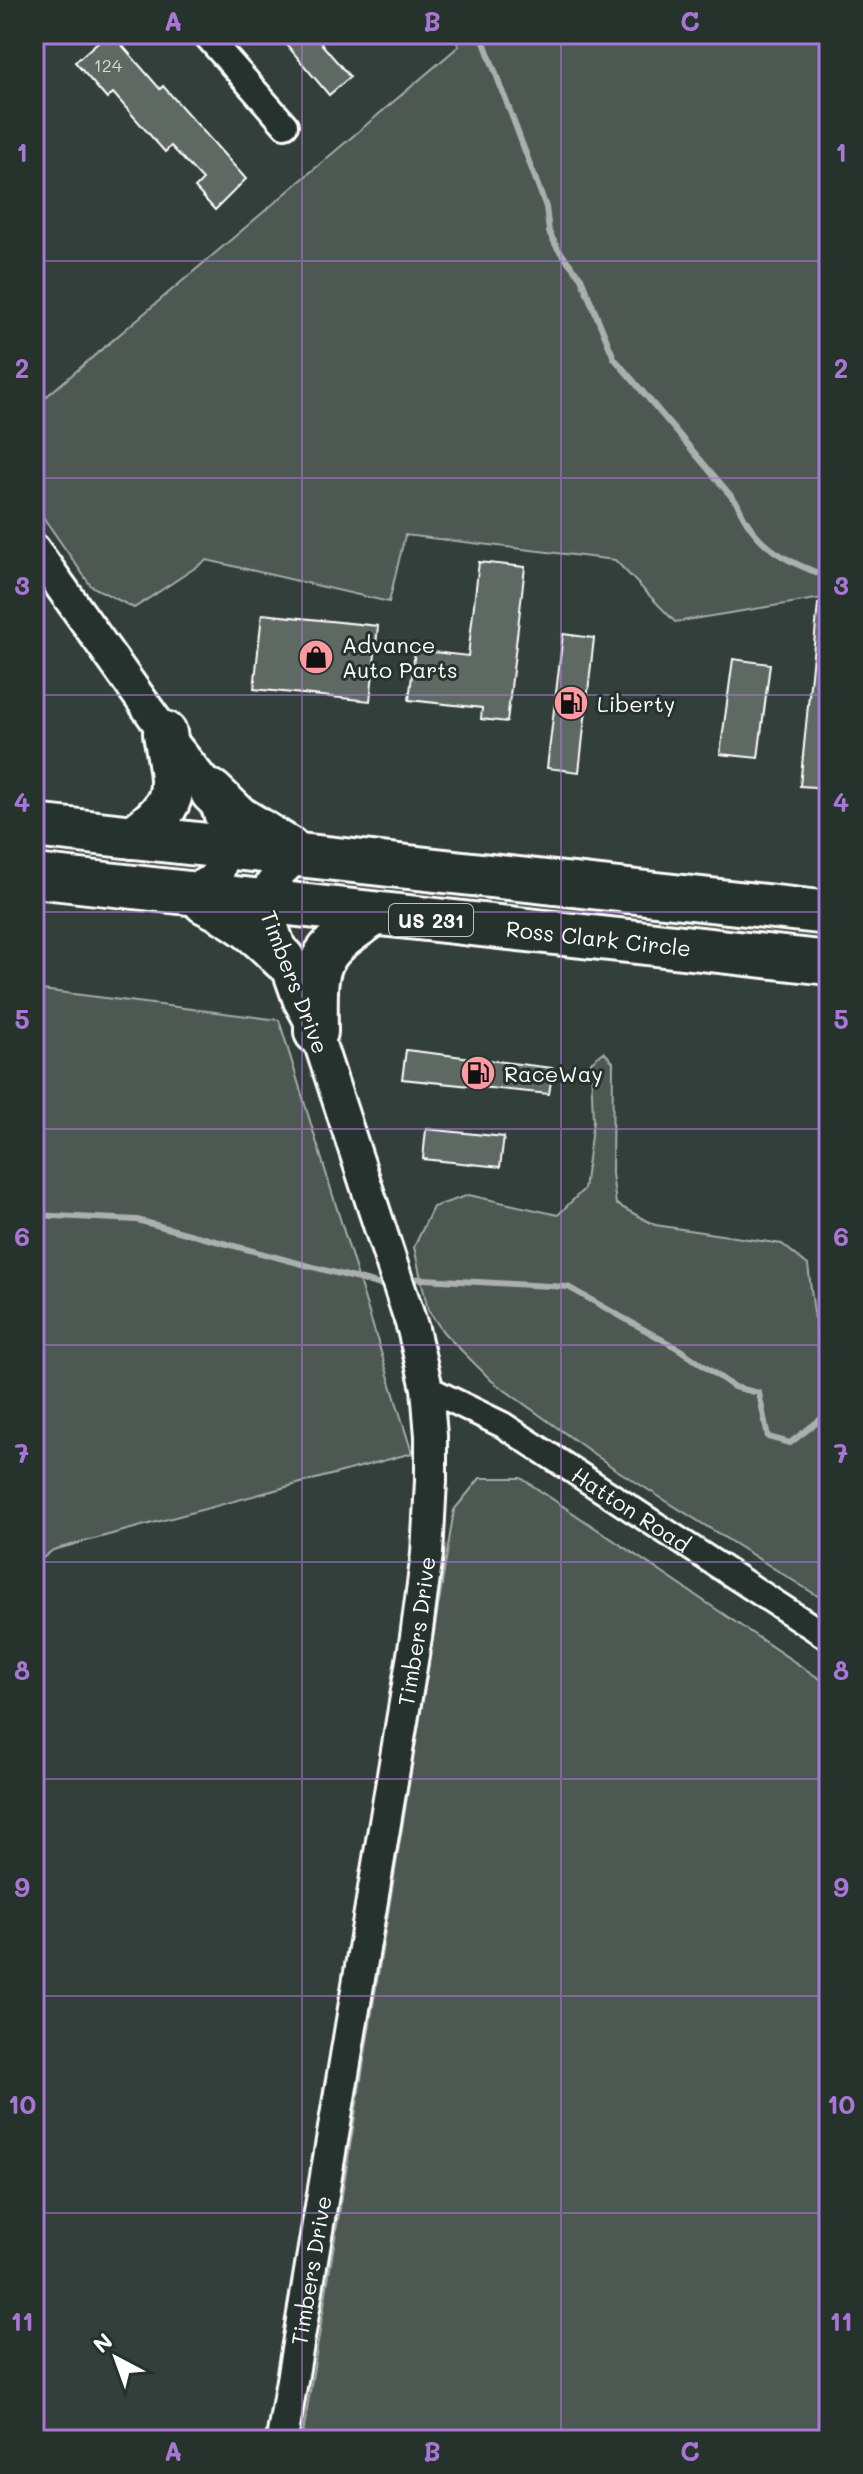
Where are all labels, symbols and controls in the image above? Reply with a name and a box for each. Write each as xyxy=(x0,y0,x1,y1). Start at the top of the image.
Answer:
text: A xyxy=(164,4,182,38)
text: B xyxy=(423,4,441,38)
text: C xyxy=(680,4,700,38)
house number: 124 xyxy=(94,53,123,77)
text: 1 xyxy=(16,135,28,169)
text: 1 xyxy=(835,135,847,169)
text: 2 xyxy=(15,351,29,385)
text: 2 xyxy=(834,351,848,385)
text: 3 xyxy=(14,568,30,602)
text: 3 xyxy=(833,568,849,602)
place label: Advance Auto Parts xyxy=(342,630,458,684)
shop icon: Advance Auto Parts xyxy=(297,638,335,676)
fuel station icon: Liberty xyxy=(552,684,590,722)
place label: Liberty xyxy=(597,689,675,718)
text: 4 xyxy=(14,785,30,819)
text: 4 xyxy=(833,785,849,819)
road number: US 231 xyxy=(389,904,473,936)
street label: Timbers Drive xyxy=(254,906,336,1058)
street label: Ross Clark Circle xyxy=(505,913,693,962)
text: 5 xyxy=(14,1002,30,1036)
text: 5 xyxy=(833,1002,849,1036)
fuel station icon: RaceWay xyxy=(459,1054,497,1092)
place label: RaceWay xyxy=(504,1059,603,1088)
text: 6 xyxy=(14,1219,30,1253)
text: 6 xyxy=(833,1219,849,1253)
text: 7 xyxy=(15,1436,29,1470)
text: 7 xyxy=(834,1436,848,1470)
street label: Hatton Road xyxy=(567,1460,696,1558)
street label: Timbers Drive xyxy=(390,1554,441,1708)
text: 8 xyxy=(14,1653,30,1687)
text: 8 xyxy=(833,1653,849,1687)
text: 9 xyxy=(14,1870,30,1904)
text: 9 xyxy=(833,1870,849,1904)
text: 10 xyxy=(8,2087,36,2121)
text: 10 xyxy=(827,2087,855,2121)
street label: Timbers Drive xyxy=(284,2193,337,2347)
text: 11 xyxy=(10,2304,34,2338)
text: 11 xyxy=(829,2304,853,2338)
north arrow xyxy=(76,2318,156,2398)
text: N xyxy=(87,2326,118,2359)
text: A xyxy=(164,2434,182,2468)
text: B xyxy=(423,2434,441,2468)
text: C xyxy=(680,2434,700,2468)

